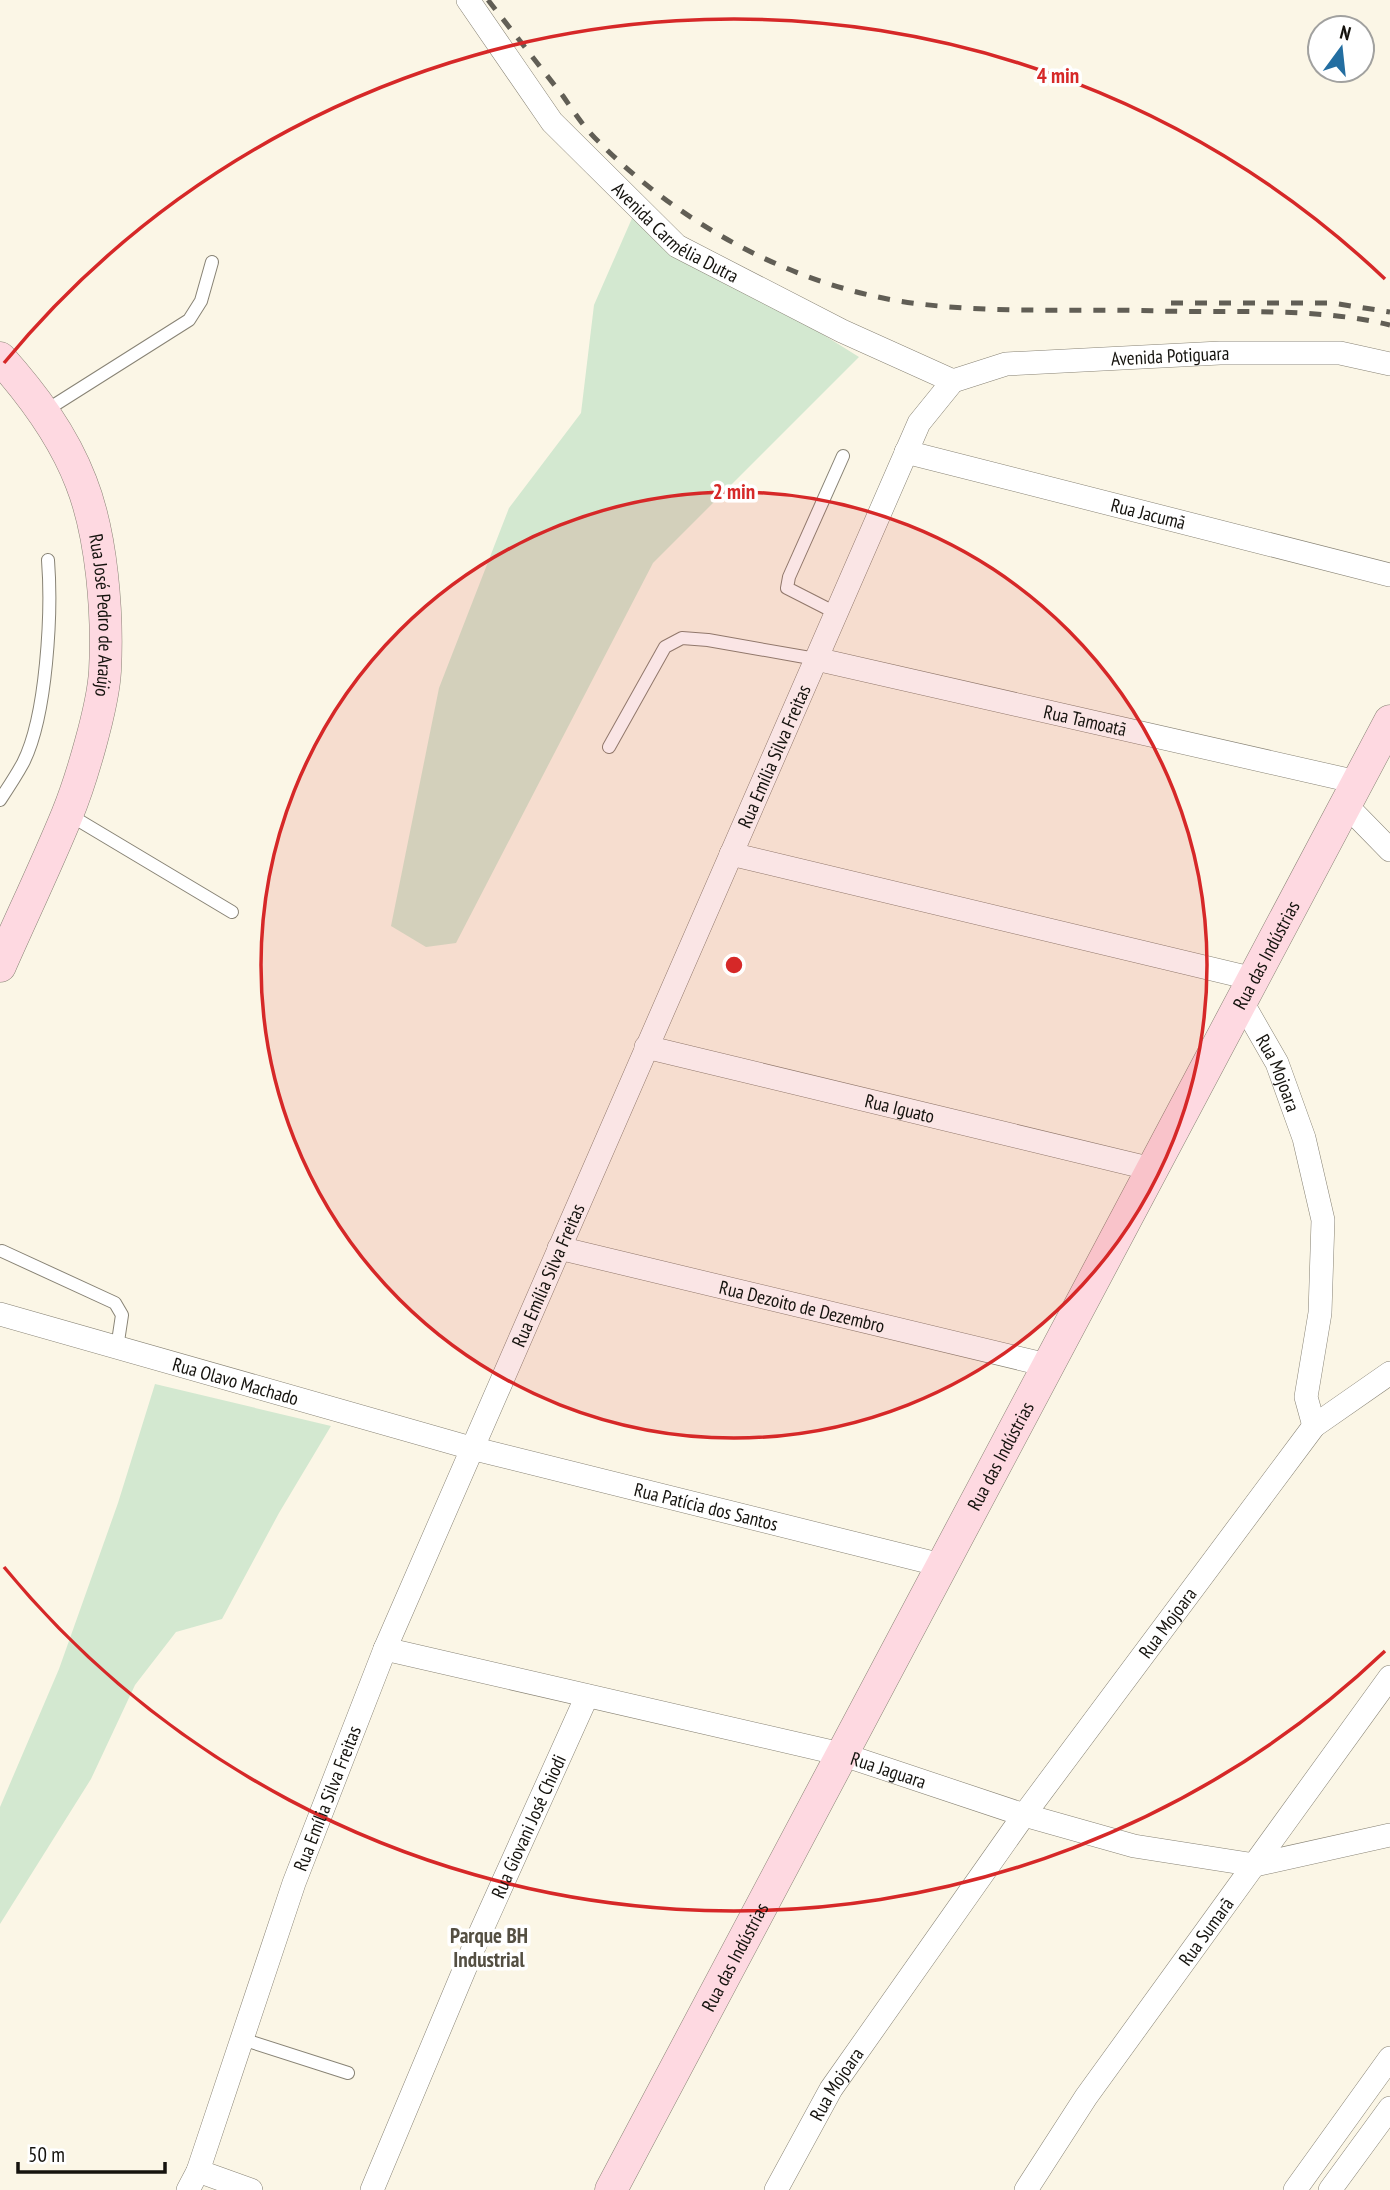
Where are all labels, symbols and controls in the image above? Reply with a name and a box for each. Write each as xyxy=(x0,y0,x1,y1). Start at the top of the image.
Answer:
north arrow xyxy=(1306,14,1376,84)
text: N xyxy=(1337,20,1353,45)
text: 4 min xyxy=(1037,62,1079,89)
street label: Avenida Carmélia Dutra xyxy=(607,177,743,288)
street label: Avenida Potiguara xyxy=(1110,341,1229,371)
text: 2 min xyxy=(713,478,755,505)
street label: Rua Jacumã xyxy=(1108,493,1188,535)
street label: Rua José Pedro de Araújo xyxy=(84,532,118,699)
street label: Rua Emília Silva Freitas xyxy=(732,681,816,831)
street label: Rua Tamoatã xyxy=(1041,699,1129,741)
street label: Rua das Indústrias xyxy=(1227,896,1305,1013)
centre of rings xyxy=(722,953,746,977)
street label: Rua Mojoara xyxy=(1251,1030,1305,1115)
street label: Rua Iguato xyxy=(862,1088,937,1128)
street label: Rua Emília Silva Freitas xyxy=(506,1200,590,1350)
street label: Rua Dezoito de Dezembro xyxy=(717,1275,887,1338)
street label: Rua Olavo Machado xyxy=(170,1352,301,1410)
street label: Rua das Indústrias xyxy=(962,1397,1039,1514)
street label: Rua Patícia dos Santos xyxy=(632,1477,781,1536)
street label: Rua Mojoara xyxy=(1133,1583,1202,1663)
street label: Rua Emília Silva Freitas xyxy=(288,1722,366,1874)
street label: Rua Jaguara xyxy=(848,1746,929,1794)
street label: Rua Giovani José Chiodi xyxy=(486,1751,571,1902)
street label: Rua Sumarã xyxy=(1173,1893,1238,1970)
street label: Rua das Indústrias xyxy=(696,1898,773,2015)
district label: Parque BH Industrial xyxy=(450,1922,528,1973)
street label: Rua Mojoara xyxy=(804,2043,868,2125)
scale bar xyxy=(18,2130,164,2174)
text: 50 m xyxy=(28,2141,65,2168)

